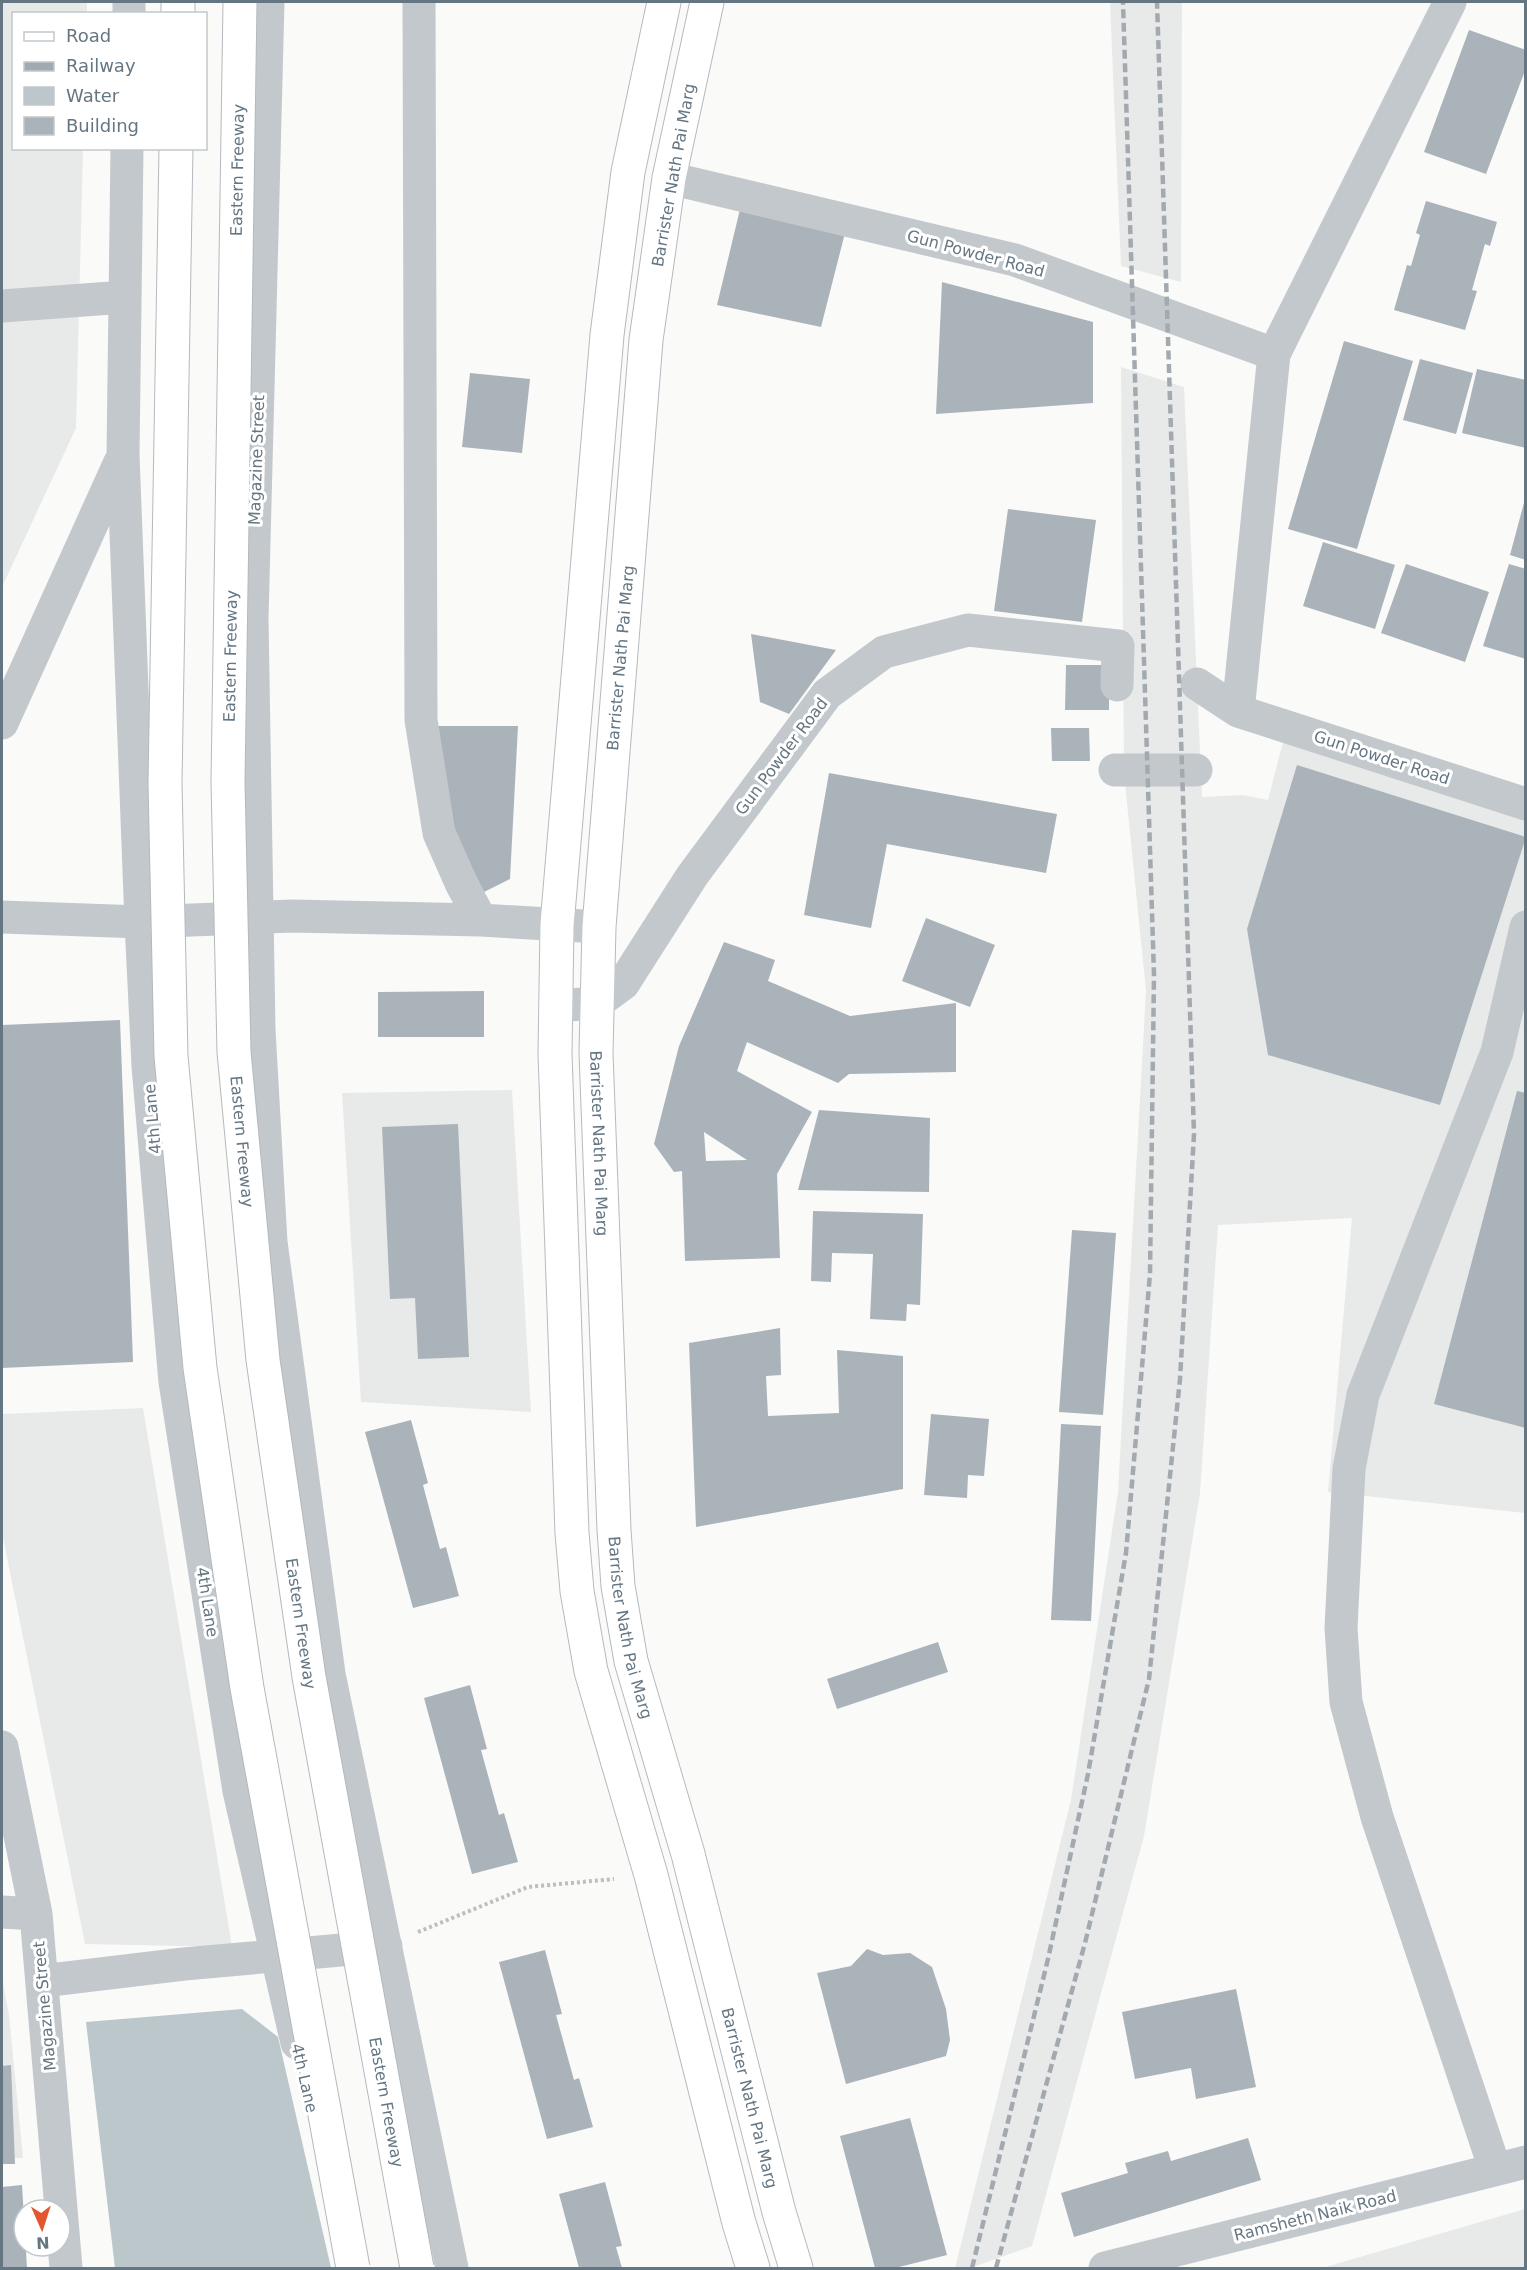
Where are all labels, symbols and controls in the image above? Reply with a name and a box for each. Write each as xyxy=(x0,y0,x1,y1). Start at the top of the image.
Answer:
legend xyxy=(12,12,207,150)
text: Road xyxy=(66,25,111,46)
text: Railway xyxy=(66,55,136,76)
street label: Barrister Nath Pai Marg xyxy=(648,82,699,268)
text: Water xyxy=(66,85,120,106)
street label: Eastern Freeway xyxy=(227,104,248,236)
text: Building xyxy=(66,115,139,136)
street label: Gun Powder Road xyxy=(905,226,1047,281)
street label: Magazine Street xyxy=(245,395,268,525)
street label: Barrister Nath Pai Marg xyxy=(603,565,638,751)
street label: Eastern Freeway xyxy=(220,590,241,722)
street label: Gun Powder Road xyxy=(731,694,832,819)
street label: Gun Powder Road xyxy=(1312,727,1452,788)
street label: Barrister Nath Pai Marg xyxy=(586,1050,612,1237)
street label: Eastern Freeway xyxy=(226,1075,258,1208)
street label: 4th Lane xyxy=(140,1083,165,1155)
street label: Barrister Nath Pai Marg xyxy=(604,1535,657,1721)
street label: Eastern Freeway xyxy=(282,1557,320,1691)
street label: 4th Lane xyxy=(193,1566,222,1638)
street label: Magazine Street xyxy=(29,1940,60,2072)
street label: Barrister Nath Pai Marg xyxy=(717,2005,782,2190)
street label: Eastern Freeway xyxy=(365,2035,407,2169)
street label: 4th Lane xyxy=(287,2042,322,2115)
street label: Ramsheth Naik Road xyxy=(1232,2186,1398,2245)
north arrow xyxy=(12,2198,72,2258)
text: N xyxy=(36,2233,50,2252)

